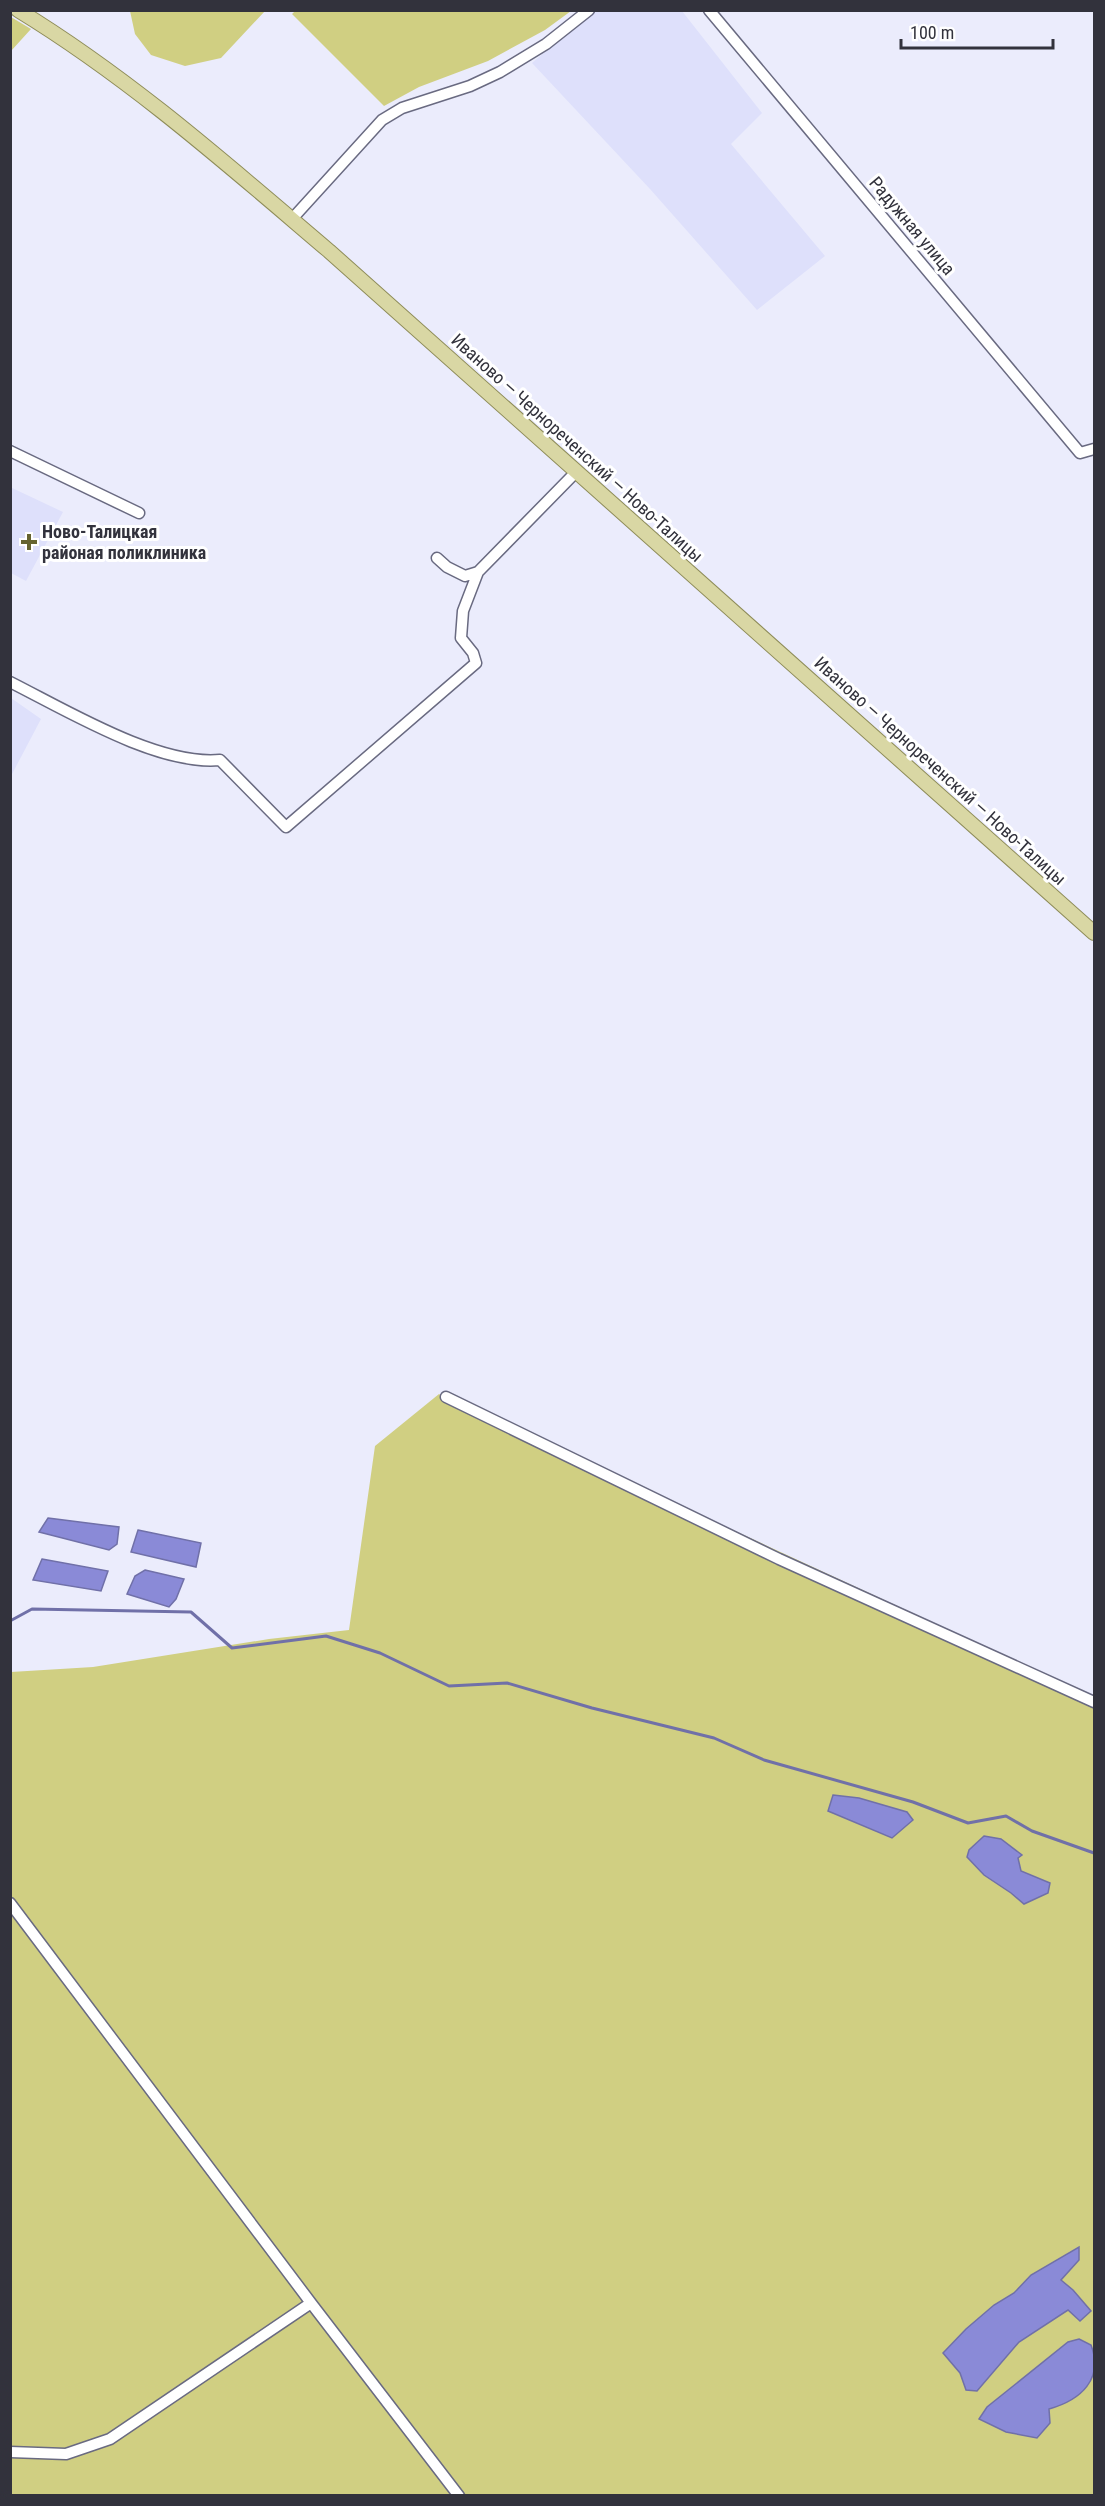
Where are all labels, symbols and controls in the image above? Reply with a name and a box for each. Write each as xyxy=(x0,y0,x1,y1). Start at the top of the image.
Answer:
scale bar xyxy=(901,12,1052,50)
text: 100 m xyxy=(910,22,954,43)
street label: Радужная улица xyxy=(865,172,960,279)
street label: Иваново — Чернореченский — Ново-Талицы xyxy=(447,329,707,566)
place label: Ново-Талицкая районая поликлиника xyxy=(42,521,206,563)
marker: Ново-Талицкая районая поликлиника xyxy=(20,533,38,551)
street label: Иваново — Чернореченский — Ново-Талицы xyxy=(810,652,1070,889)

